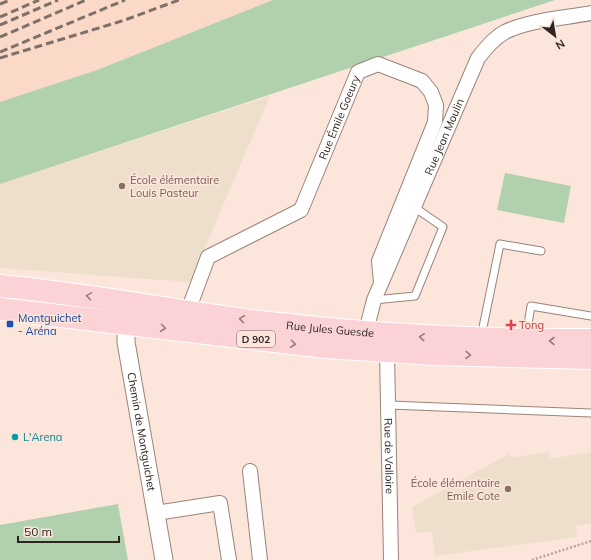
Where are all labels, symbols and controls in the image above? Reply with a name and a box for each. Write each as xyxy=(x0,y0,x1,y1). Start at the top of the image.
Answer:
north arrow xyxy=(535,16,575,56)
text: N xyxy=(553,36,567,53)
street label: Rue Émile Goeury xyxy=(316,73,363,162)
street label: Rue Jean Moulin xyxy=(422,96,467,177)
place label: École élémentaire Louis Pasteur xyxy=(130,173,219,200)
marker: École élémentaire Louis Pasteur xyxy=(117,181,127,191)
one-way arrow xyxy=(86,292,92,301)
place label: Montguichet - Aréna xyxy=(18,311,81,338)
one-way arrow xyxy=(239,315,245,324)
street label: Rue Jules Guesde xyxy=(285,318,375,340)
place label: Tong xyxy=(519,318,544,332)
marker: Montguichet - Aréna xyxy=(5,319,15,329)
marker: Tong xyxy=(506,320,516,330)
one-way arrow xyxy=(160,324,166,333)
road number: D 902 xyxy=(237,331,275,347)
one-way arrow xyxy=(419,333,425,342)
one-way arrow xyxy=(549,337,555,345)
one-way arrow xyxy=(290,339,296,348)
one-way arrow xyxy=(465,351,471,359)
street label: Chemin de Montguichet xyxy=(124,371,159,492)
street label: Rue de Valloire xyxy=(381,418,397,494)
place label: L'Arena xyxy=(23,430,62,444)
marker: L'Arena xyxy=(10,432,20,442)
place label: École élémentaire Emile Cote xyxy=(411,476,500,503)
marker: École élémentaire Emile Cote xyxy=(503,484,513,494)
scale bar xyxy=(18,518,119,544)
text: 50 m xyxy=(24,524,52,539)

